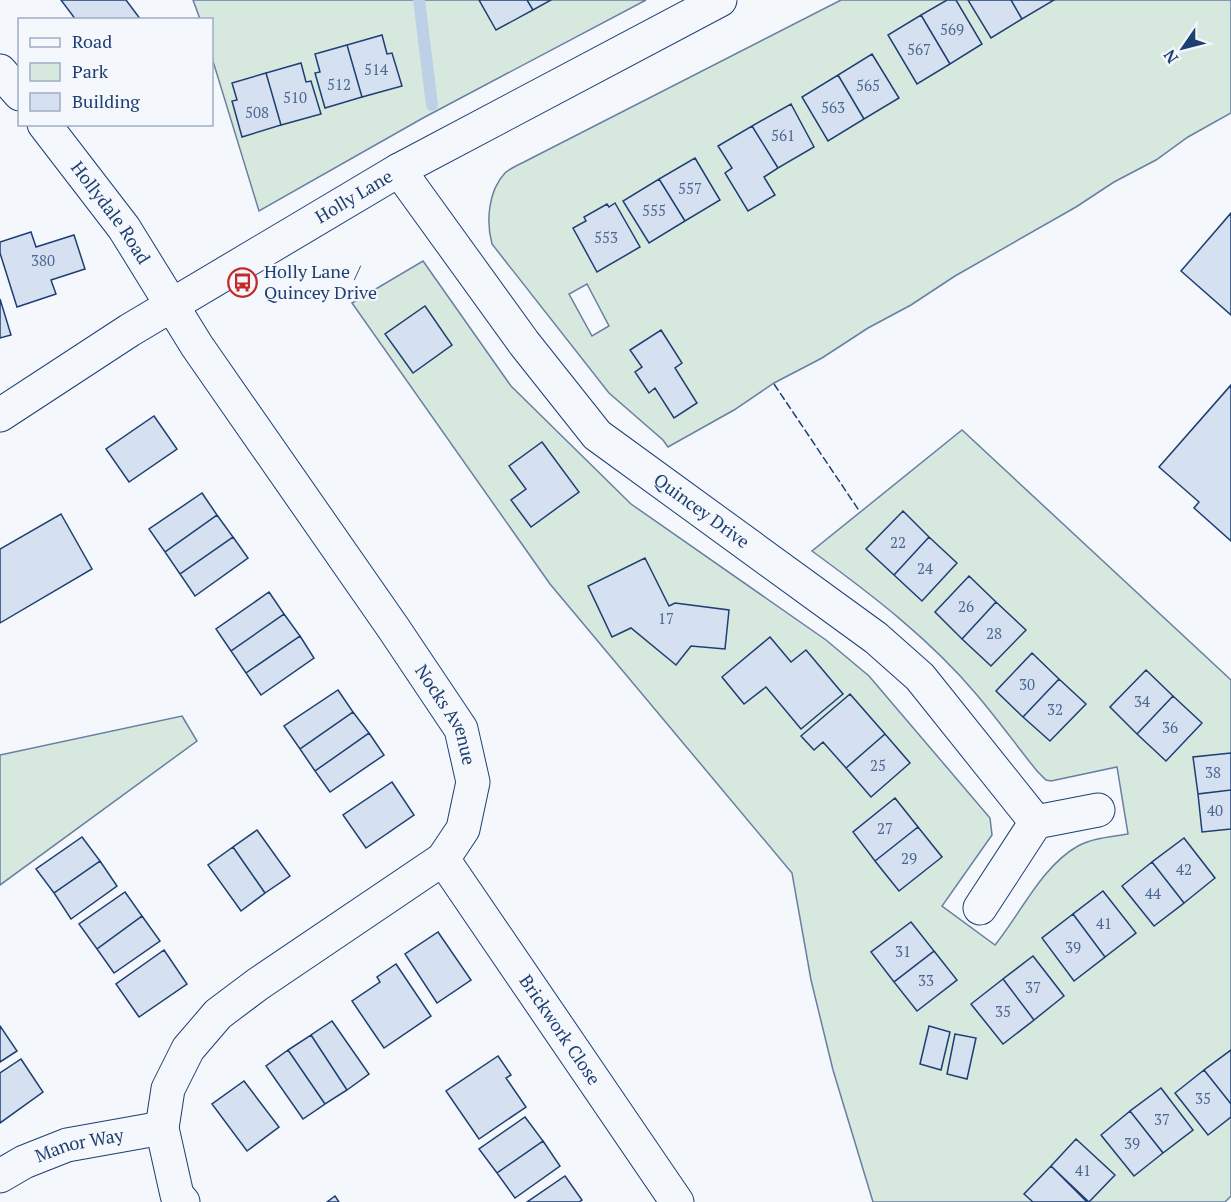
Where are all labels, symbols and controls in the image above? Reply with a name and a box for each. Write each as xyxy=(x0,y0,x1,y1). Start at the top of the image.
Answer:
legend xyxy=(18,18,213,126)
north arrow xyxy=(1153,18,1213,78)
house number: 569 xyxy=(940,19,964,39)
text: Road xyxy=(72,29,112,53)
house number: 567 xyxy=(907,39,931,59)
text: N xyxy=(1158,45,1183,68)
text: Park xyxy=(72,59,109,83)
house number: 514 xyxy=(364,59,388,79)
house number: 512 xyxy=(327,74,351,94)
house number: 565 xyxy=(856,75,880,95)
house number: 510 xyxy=(283,87,307,107)
text: Building xyxy=(72,89,140,113)
house number: 563 xyxy=(821,97,845,117)
house number: 508 xyxy=(245,102,269,122)
house number: 561 xyxy=(771,125,795,145)
street label: Hollydale Road xyxy=(66,156,156,268)
street label: Holly Lane xyxy=(310,164,397,228)
house number: 557 xyxy=(678,178,702,198)
house number: 555 xyxy=(642,200,666,220)
house number: 553 xyxy=(594,227,618,247)
house number: 380 xyxy=(31,250,55,270)
place label: Holly Lane / Quincey Drive xyxy=(264,259,377,304)
bus stop icon: Holly Lane / Quincey Drive xyxy=(227,266,259,298)
street label: Quincey Drive xyxy=(649,467,755,553)
house number: 22 xyxy=(890,532,906,552)
house number: 24 xyxy=(917,558,933,578)
house number: 26 xyxy=(958,596,974,616)
house number: 17 xyxy=(658,608,674,628)
house number: 28 xyxy=(986,623,1002,643)
street label: Nocks Avenue xyxy=(410,659,482,767)
house number: 30 xyxy=(1019,674,1035,694)
house number: 34 xyxy=(1134,691,1150,711)
house number: 32 xyxy=(1047,699,1063,719)
house number: 36 xyxy=(1162,717,1178,737)
house number: 25 xyxy=(870,755,886,775)
house number: 38 xyxy=(1205,762,1221,782)
house number: 40 xyxy=(1207,800,1223,820)
house number: 27 xyxy=(877,818,893,838)
house number: 29 xyxy=(901,848,917,868)
house number: 42 xyxy=(1176,859,1192,879)
house number: 44 xyxy=(1145,883,1161,903)
house number: 41 xyxy=(1096,913,1112,933)
house number: 39 xyxy=(1065,937,1081,957)
house number: 31 xyxy=(895,941,911,961)
street label: Brickwork Close xyxy=(514,970,607,1089)
house number: 33 xyxy=(918,970,934,990)
house number: 37 xyxy=(1025,977,1041,997)
house number: 35 xyxy=(995,1001,1011,1021)
house number: 35 xyxy=(1195,1088,1211,1108)
house number: 37 xyxy=(1154,1109,1170,1129)
street label: Manor Way xyxy=(31,1122,126,1167)
house number: 39 xyxy=(1124,1133,1140,1153)
house number: 41 xyxy=(1075,1160,1091,1180)

